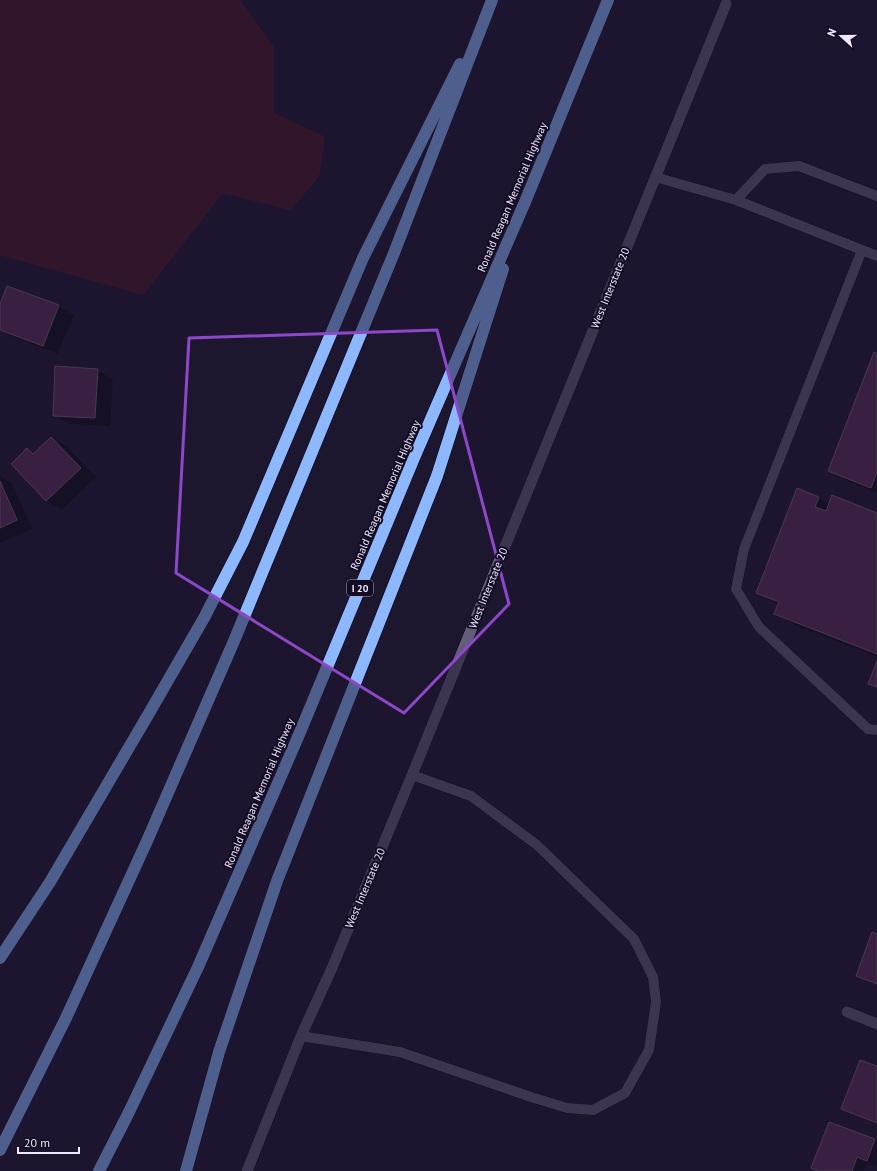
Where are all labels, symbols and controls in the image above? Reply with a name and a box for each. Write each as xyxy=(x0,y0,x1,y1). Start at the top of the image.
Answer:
north arrow xyxy=(821,16,861,56)
text: N xyxy=(824,27,839,38)
street label: Ronald Reagan Memorial Highway xyxy=(474,119,550,274)
street label: West Interstate 20 xyxy=(587,246,633,330)
street label: Ronald Reagan Memorial Highway xyxy=(347,417,423,572)
street label: West Interstate 20 xyxy=(465,546,511,630)
road number: I 20 xyxy=(347,580,373,596)
street label: Ronald Reagan Memorial Highway xyxy=(221,715,297,870)
street label: West Interstate 20 xyxy=(342,846,388,930)
scale bar xyxy=(18,1129,79,1155)
text: 20 m xyxy=(24,1135,50,1150)

